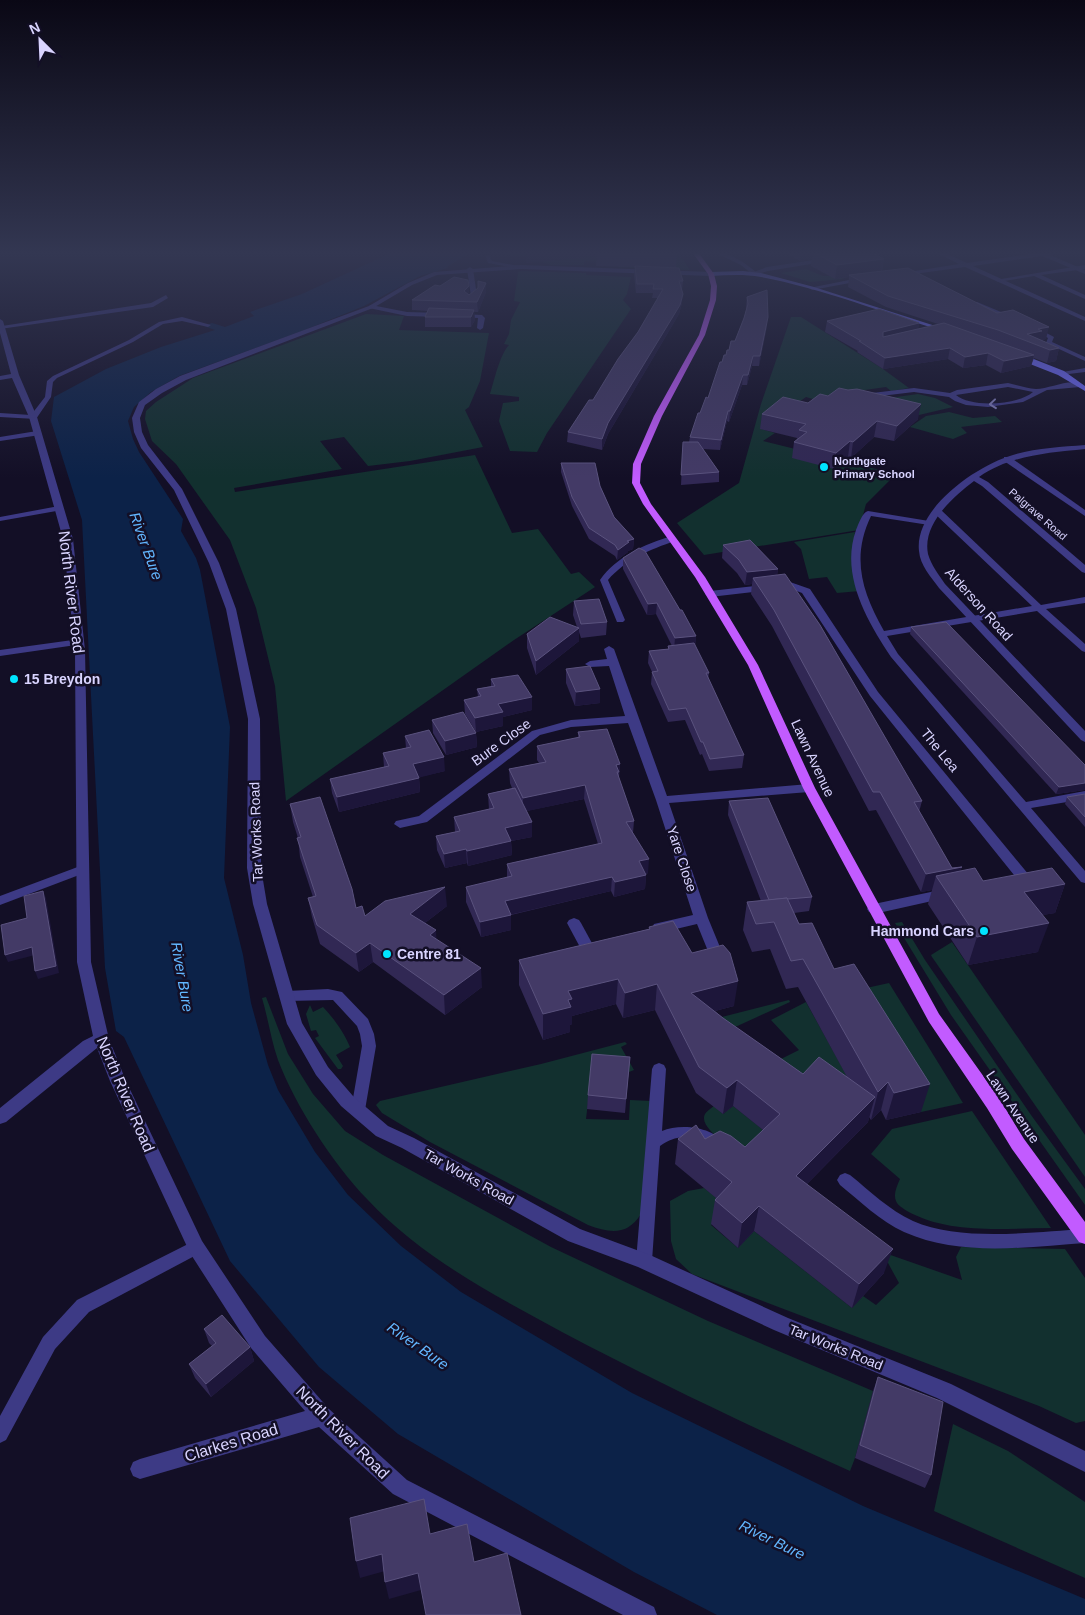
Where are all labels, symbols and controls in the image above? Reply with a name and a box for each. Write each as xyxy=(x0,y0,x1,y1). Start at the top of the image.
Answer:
north arrow xyxy=(15,15,65,65)
text: N xyxy=(27,19,43,37)
one-way arrow xyxy=(989,398,997,409)
place label: Northgate Primary School xyxy=(834,455,915,480)
marker: Northgate Primary School xyxy=(818,461,830,473)
street label: Palgrave Road xyxy=(1007,486,1069,542)
water label: River Bure xyxy=(126,510,167,582)
street label: North River Road xyxy=(56,530,87,654)
street label: Alderson Road xyxy=(942,564,1016,644)
place label: 15 Breydon xyxy=(24,671,100,687)
marker: 15 Breydon xyxy=(8,673,20,685)
street label: Bure Close xyxy=(468,715,534,769)
street label: Lawn Avenue xyxy=(788,717,838,800)
street label: The Lea xyxy=(918,725,963,775)
street label: Tar Works Road xyxy=(246,782,266,882)
street label: Yare Close xyxy=(664,824,700,894)
place label: Hammond Cars xyxy=(871,923,974,939)
marker: Hammond Cars xyxy=(978,925,990,937)
water label: River Bure xyxy=(168,941,197,1013)
place label: Centre 81 xyxy=(397,946,461,962)
marker: Centre 81 xyxy=(381,948,393,960)
street label: North River Road xyxy=(94,1034,158,1154)
street label: Lawn Avenue xyxy=(983,1068,1043,1146)
street label: Tar Works Road xyxy=(421,1146,517,1208)
water label: River Bure xyxy=(384,1318,452,1373)
street label: Tar Works Road xyxy=(787,1321,885,1373)
street label: North River Road xyxy=(293,1383,392,1482)
street label: Clarkes Road xyxy=(182,1420,280,1465)
water label: River Bure xyxy=(737,1516,808,1563)

